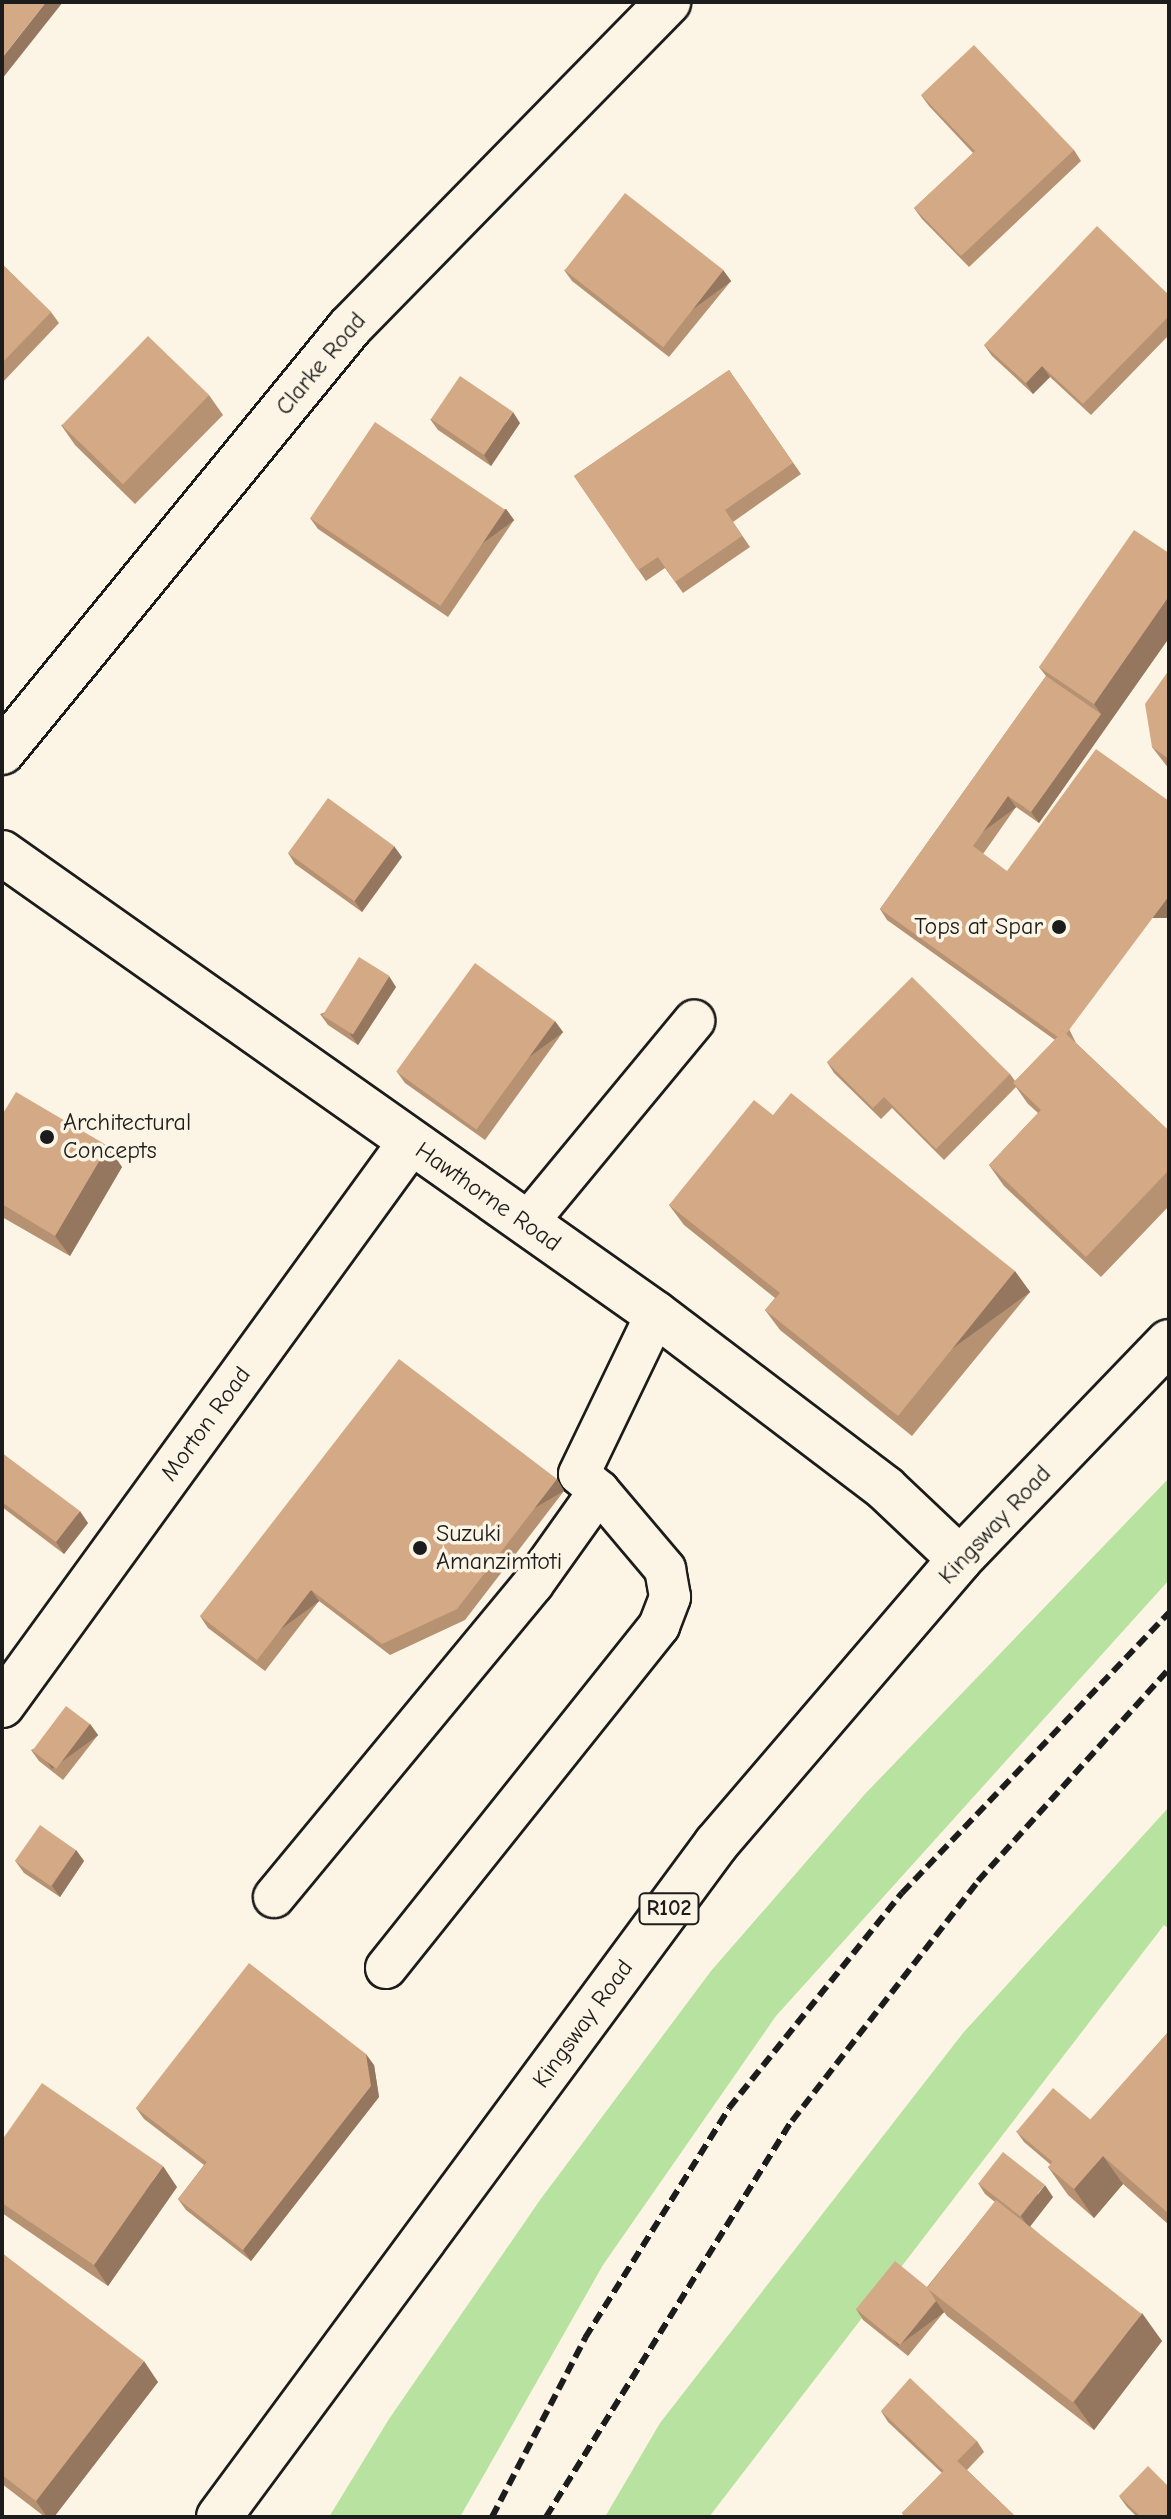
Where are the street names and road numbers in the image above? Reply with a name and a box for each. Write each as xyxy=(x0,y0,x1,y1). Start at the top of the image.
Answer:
street label: Clarke Road xyxy=(270,307,372,421)
street label: Hawthorne Road xyxy=(410,1136,566,1258)
street label: Morton Road xyxy=(155,1361,257,1487)
street label: Kingsway Road xyxy=(933,1460,1057,1590)
road number: R102 xyxy=(637,1891,701,1927)
street label: Kingsway Road xyxy=(527,1954,639,2094)

